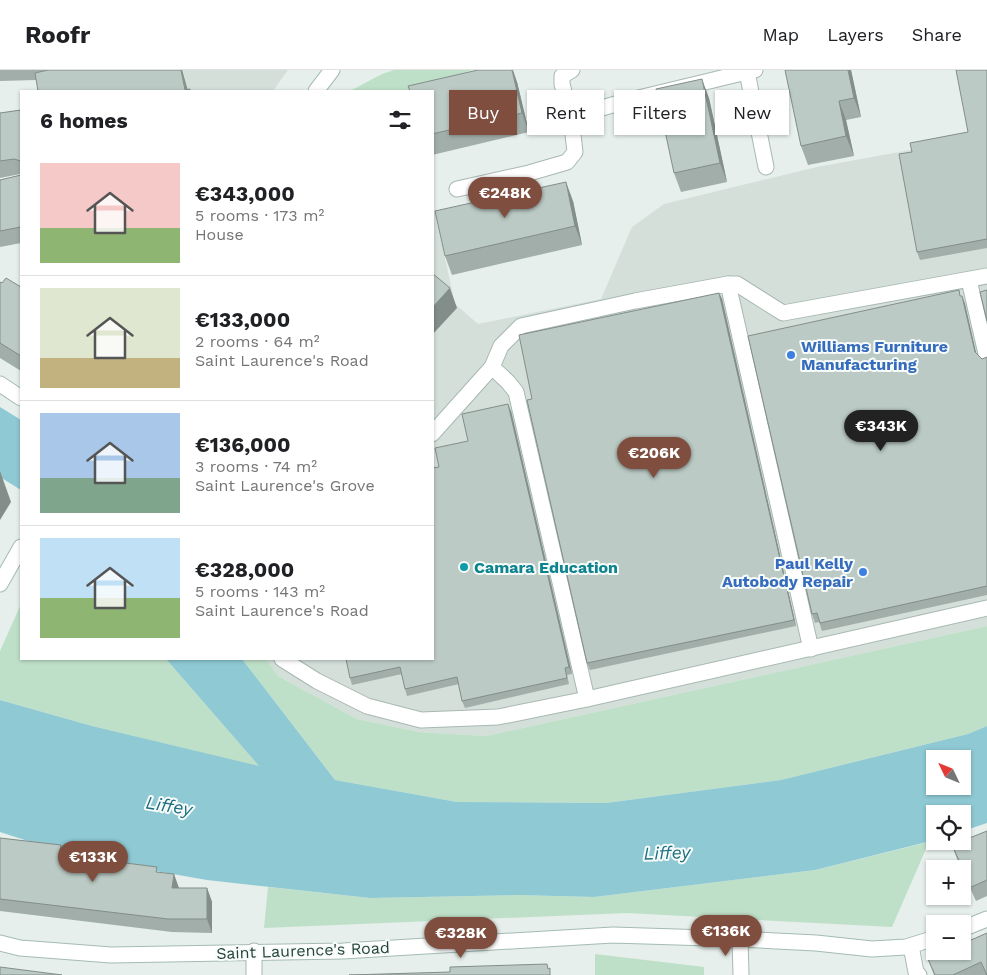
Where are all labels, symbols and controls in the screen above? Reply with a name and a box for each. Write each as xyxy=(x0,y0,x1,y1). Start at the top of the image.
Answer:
text: Roofr xyxy=(25,21,90,49)
text: Map xyxy=(762,24,799,45)
text: Layers xyxy=(827,24,884,45)
text: Share xyxy=(912,24,962,45)
chip: Buy xyxy=(449,90,517,135)
chip: Rent xyxy=(527,90,604,135)
chip: Filters xyxy=(614,90,705,135)
chip: New xyxy=(715,90,789,135)
icon: filters xyxy=(386,106,414,134)
text: 6 homes xyxy=(40,108,128,133)
pin: €248K xyxy=(470,176,540,219)
text: €343,000 xyxy=(195,181,295,206)
icon: home xyxy=(80,183,140,243)
text: €248K xyxy=(479,183,531,202)
text: 5 rooms · 173 m² xyxy=(195,206,324,225)
text: House xyxy=(195,225,244,244)
text: €133,000 xyxy=(195,307,290,332)
icon: home xyxy=(80,308,140,368)
text: 2 rooms · 64 m² xyxy=(195,332,320,351)
place label: Williams Furniture Manufacturing xyxy=(801,337,948,374)
marker: Williams Furniture Manufacturing xyxy=(785,349,797,361)
text: Saint Laurence's Road xyxy=(195,351,369,370)
pin: €343K xyxy=(846,410,916,452)
text: €343K xyxy=(855,416,907,435)
text: €136,000 xyxy=(195,432,291,457)
icon: home xyxy=(80,433,140,493)
pin: €206K xyxy=(619,436,689,479)
text: €206K xyxy=(628,443,680,462)
text: 3 rooms · 74 m² xyxy=(195,457,317,476)
text: Saint Laurence's Grove xyxy=(195,476,375,495)
place label: Paul Kelly Autobody Repair xyxy=(722,554,854,591)
text: €328,000 xyxy=(195,557,294,582)
icon: home xyxy=(80,558,140,618)
place label: Camara Education xyxy=(474,558,618,577)
marker: Camara Education xyxy=(458,561,470,573)
marker: Paul Kelly Autobody Repair xyxy=(857,566,869,578)
text: 5 rooms · 143 m² xyxy=(195,582,325,601)
text: Saint Laurence's Road xyxy=(195,601,369,620)
north arrow xyxy=(926,750,971,795)
map controls xyxy=(926,750,971,960)
water label: Liffey xyxy=(144,791,196,820)
button: locate xyxy=(926,805,971,850)
pin: €133K xyxy=(58,840,128,883)
water label: Liffey xyxy=(643,841,693,864)
text: €133K xyxy=(69,847,117,866)
button: + xyxy=(926,860,971,905)
pin: €136K xyxy=(691,914,761,957)
button: − xyxy=(926,915,971,960)
pin: €328K xyxy=(426,916,496,959)
text: €136K xyxy=(702,921,750,940)
text: €328K xyxy=(435,923,487,942)
street label: Saint Laurence's Road xyxy=(216,938,390,963)

